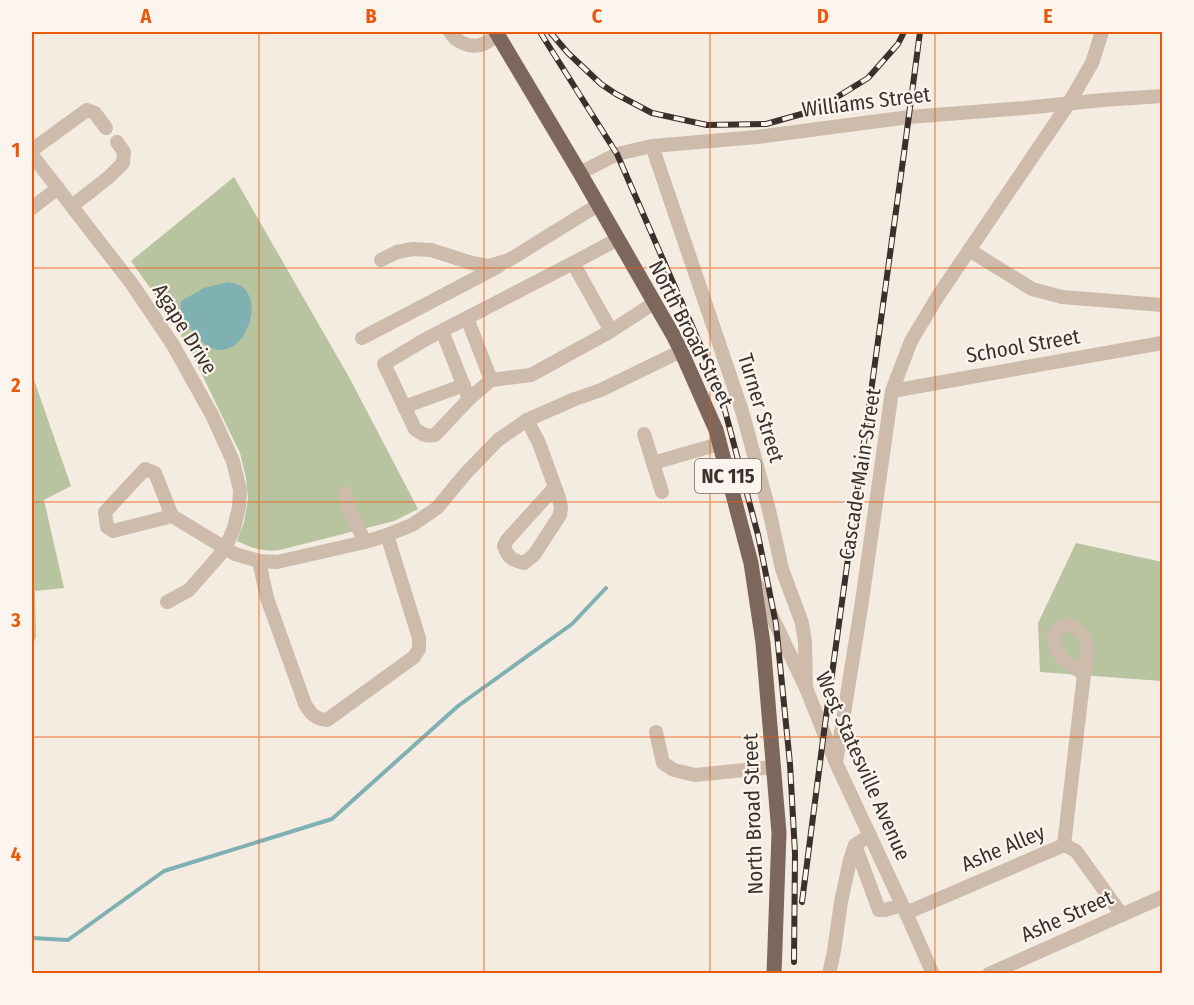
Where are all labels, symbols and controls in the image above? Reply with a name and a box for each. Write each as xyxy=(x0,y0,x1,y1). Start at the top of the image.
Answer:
text: A xyxy=(140,4,153,28)
text: B xyxy=(365,4,377,28)
text: C xyxy=(592,4,603,28)
text: D xyxy=(817,4,829,28)
text: E xyxy=(1043,4,1053,28)
street label: Williams Street xyxy=(800,81,932,123)
text: 1 xyxy=(12,138,20,162)
street label: North Broad Street xyxy=(643,256,739,412)
street label: Agape Drive xyxy=(147,279,223,379)
street label: School Street xyxy=(964,323,1082,369)
street label: Turner Street xyxy=(732,350,790,466)
text: 2 xyxy=(10,373,21,397)
street label: Cascade Main Street xyxy=(834,386,886,562)
road number: NC 115 xyxy=(695,459,761,493)
text: 3 xyxy=(10,608,21,632)
street label: West Statesville Avenue xyxy=(810,668,916,864)
street label: North Broad Street xyxy=(737,733,769,895)
street label: Ashe Alley xyxy=(957,819,1049,877)
text: 4 xyxy=(11,842,21,866)
street label: Ashe Street xyxy=(1017,884,1117,948)

